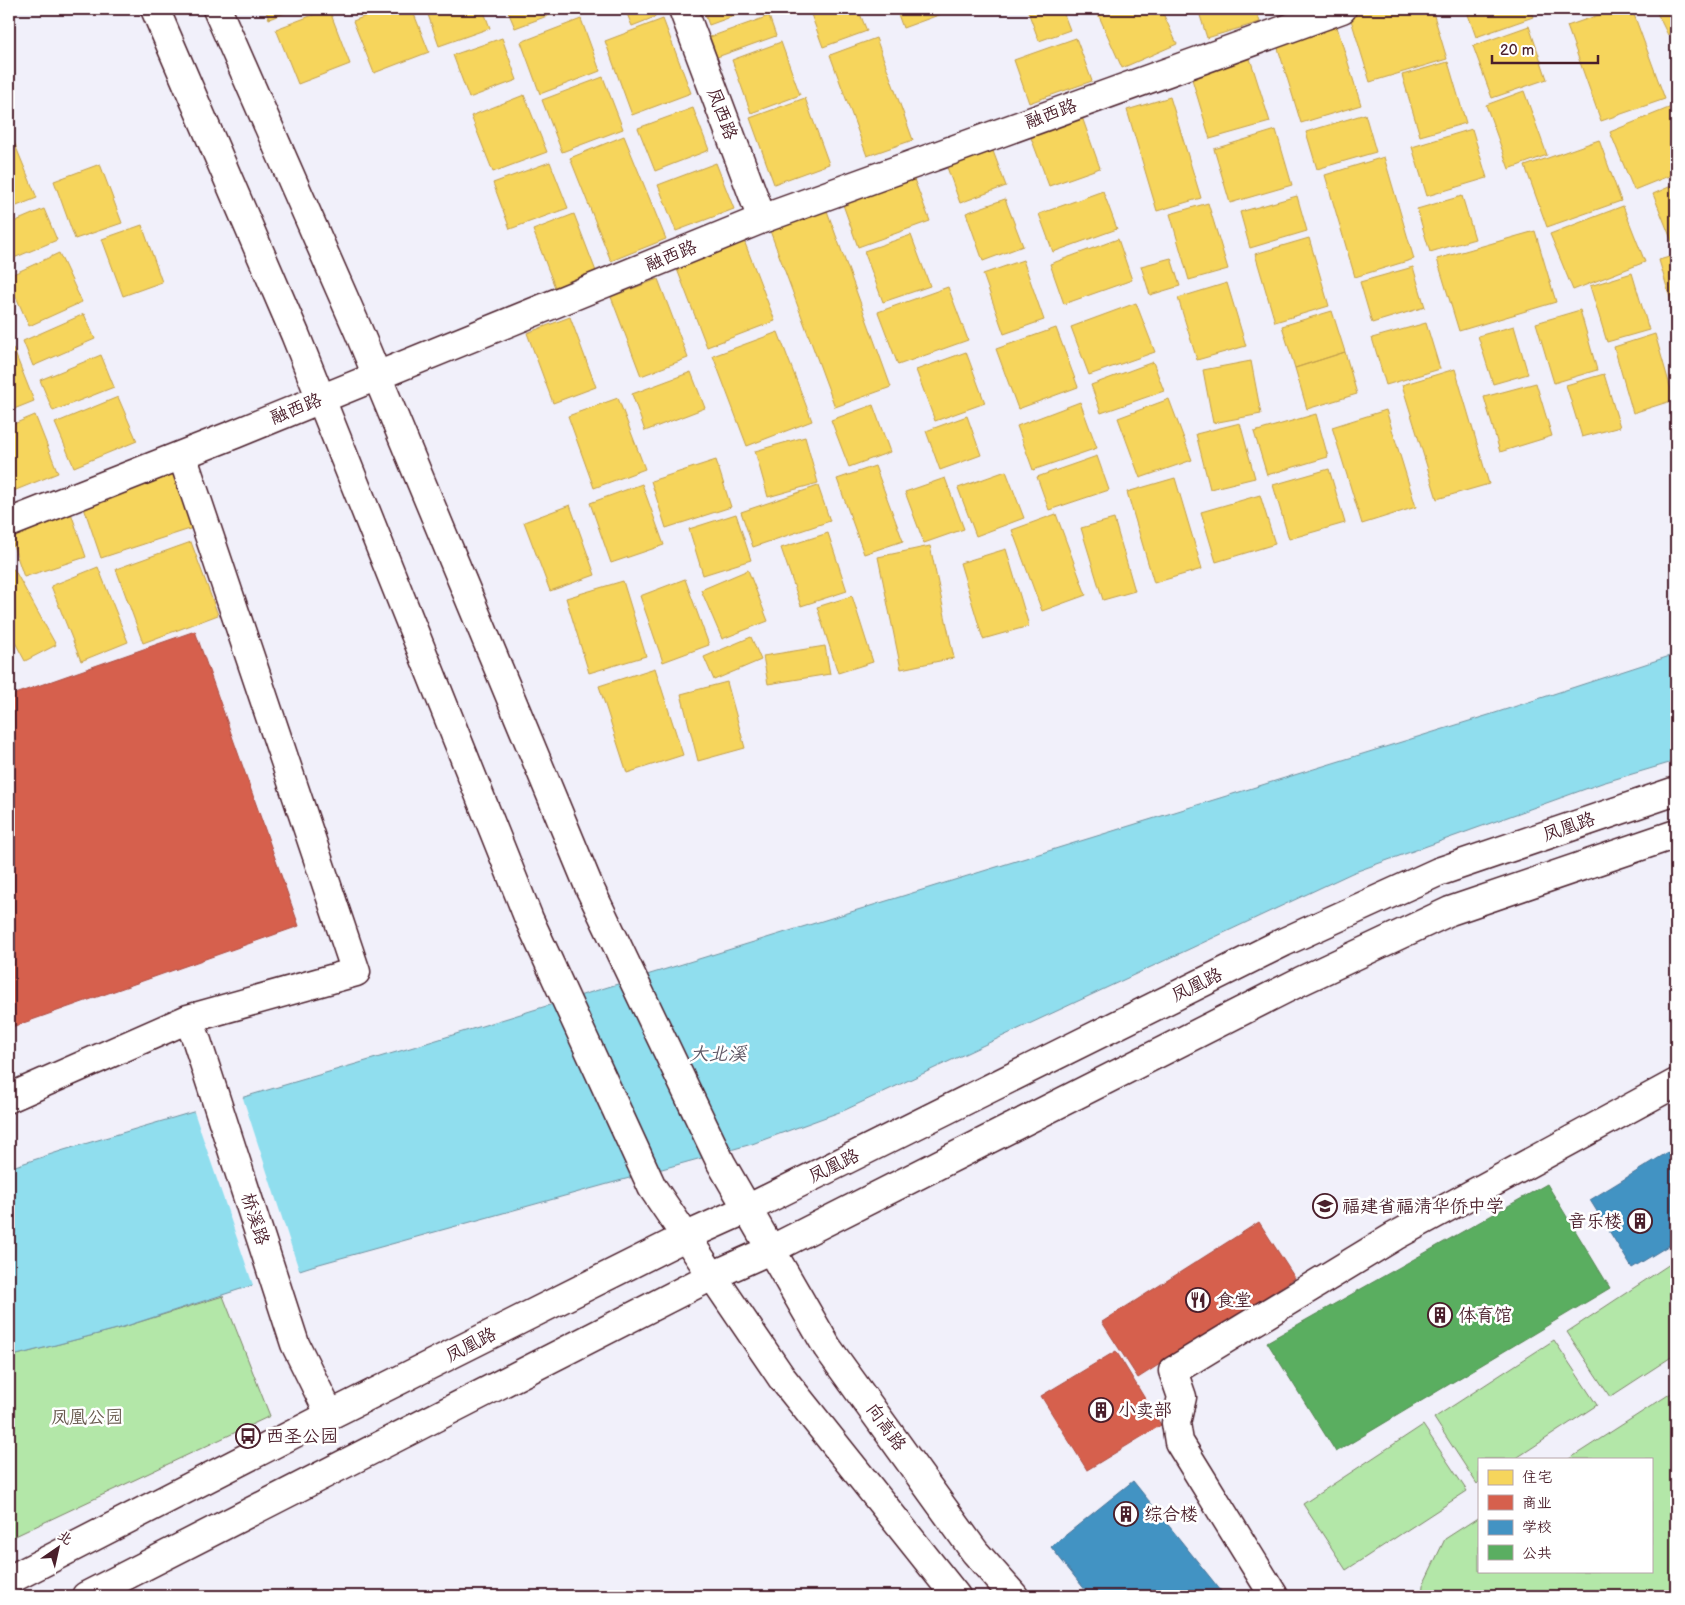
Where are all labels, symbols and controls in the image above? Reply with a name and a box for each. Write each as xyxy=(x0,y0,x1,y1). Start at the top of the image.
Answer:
scale bar xyxy=(1492,32,1599,64)
text: 20 m xyxy=(1500,41,1534,60)
street label: 凤西路 xyxy=(703,85,741,143)
street label: 融西路 xyxy=(1022,95,1080,133)
street label: 融西路 xyxy=(642,236,700,276)
street label: 融西路 xyxy=(267,389,325,429)
street label: 凤凰路 xyxy=(1540,808,1598,846)
street label: 凤凰路 xyxy=(1168,964,1226,1006)
water label: 大北溪 xyxy=(689,1043,747,1066)
street label: 凤凰路 xyxy=(805,1145,863,1187)
street label: 桥溪路 xyxy=(237,1190,273,1248)
school or university icon: 福建省福清华侨中学 xyxy=(1312,1193,1338,1219)
place label: 福建省福清华侨中学 xyxy=(1342,1196,1504,1217)
building icon: 音乐楼 xyxy=(1627,1208,1653,1234)
place label: 音乐楼 xyxy=(1568,1211,1622,1232)
restaurant icon: 食堂 xyxy=(1185,1287,1211,1313)
place label: 食堂 xyxy=(1216,1290,1252,1311)
building icon: 体育馆 xyxy=(1427,1302,1453,1328)
place label: 体育馆 xyxy=(1458,1305,1512,1326)
street label: 凤凰路 xyxy=(442,1323,500,1367)
building icon: 小卖部 xyxy=(1088,1397,1114,1423)
street label: 向高路 xyxy=(862,1399,910,1455)
place label: 小卖部 xyxy=(1118,1400,1172,1421)
park label: 凤凰公园 xyxy=(51,1407,123,1428)
bus stop icon: 西圣公园 xyxy=(235,1423,261,1449)
place label: 西圣公园 xyxy=(266,1426,338,1447)
legend xyxy=(1478,1458,1652,1572)
text: 住宅 xyxy=(1522,1468,1552,1487)
text: 商业 xyxy=(1522,1494,1552,1513)
building icon: 综合楼 xyxy=(1113,1501,1139,1527)
place label: 综合楼 xyxy=(1144,1504,1198,1525)
text: 学校 xyxy=(1522,1518,1552,1537)
north arrow xyxy=(32,1522,82,1572)
text: 北 xyxy=(54,1527,76,1549)
text: 公共 xyxy=(1522,1544,1552,1563)

